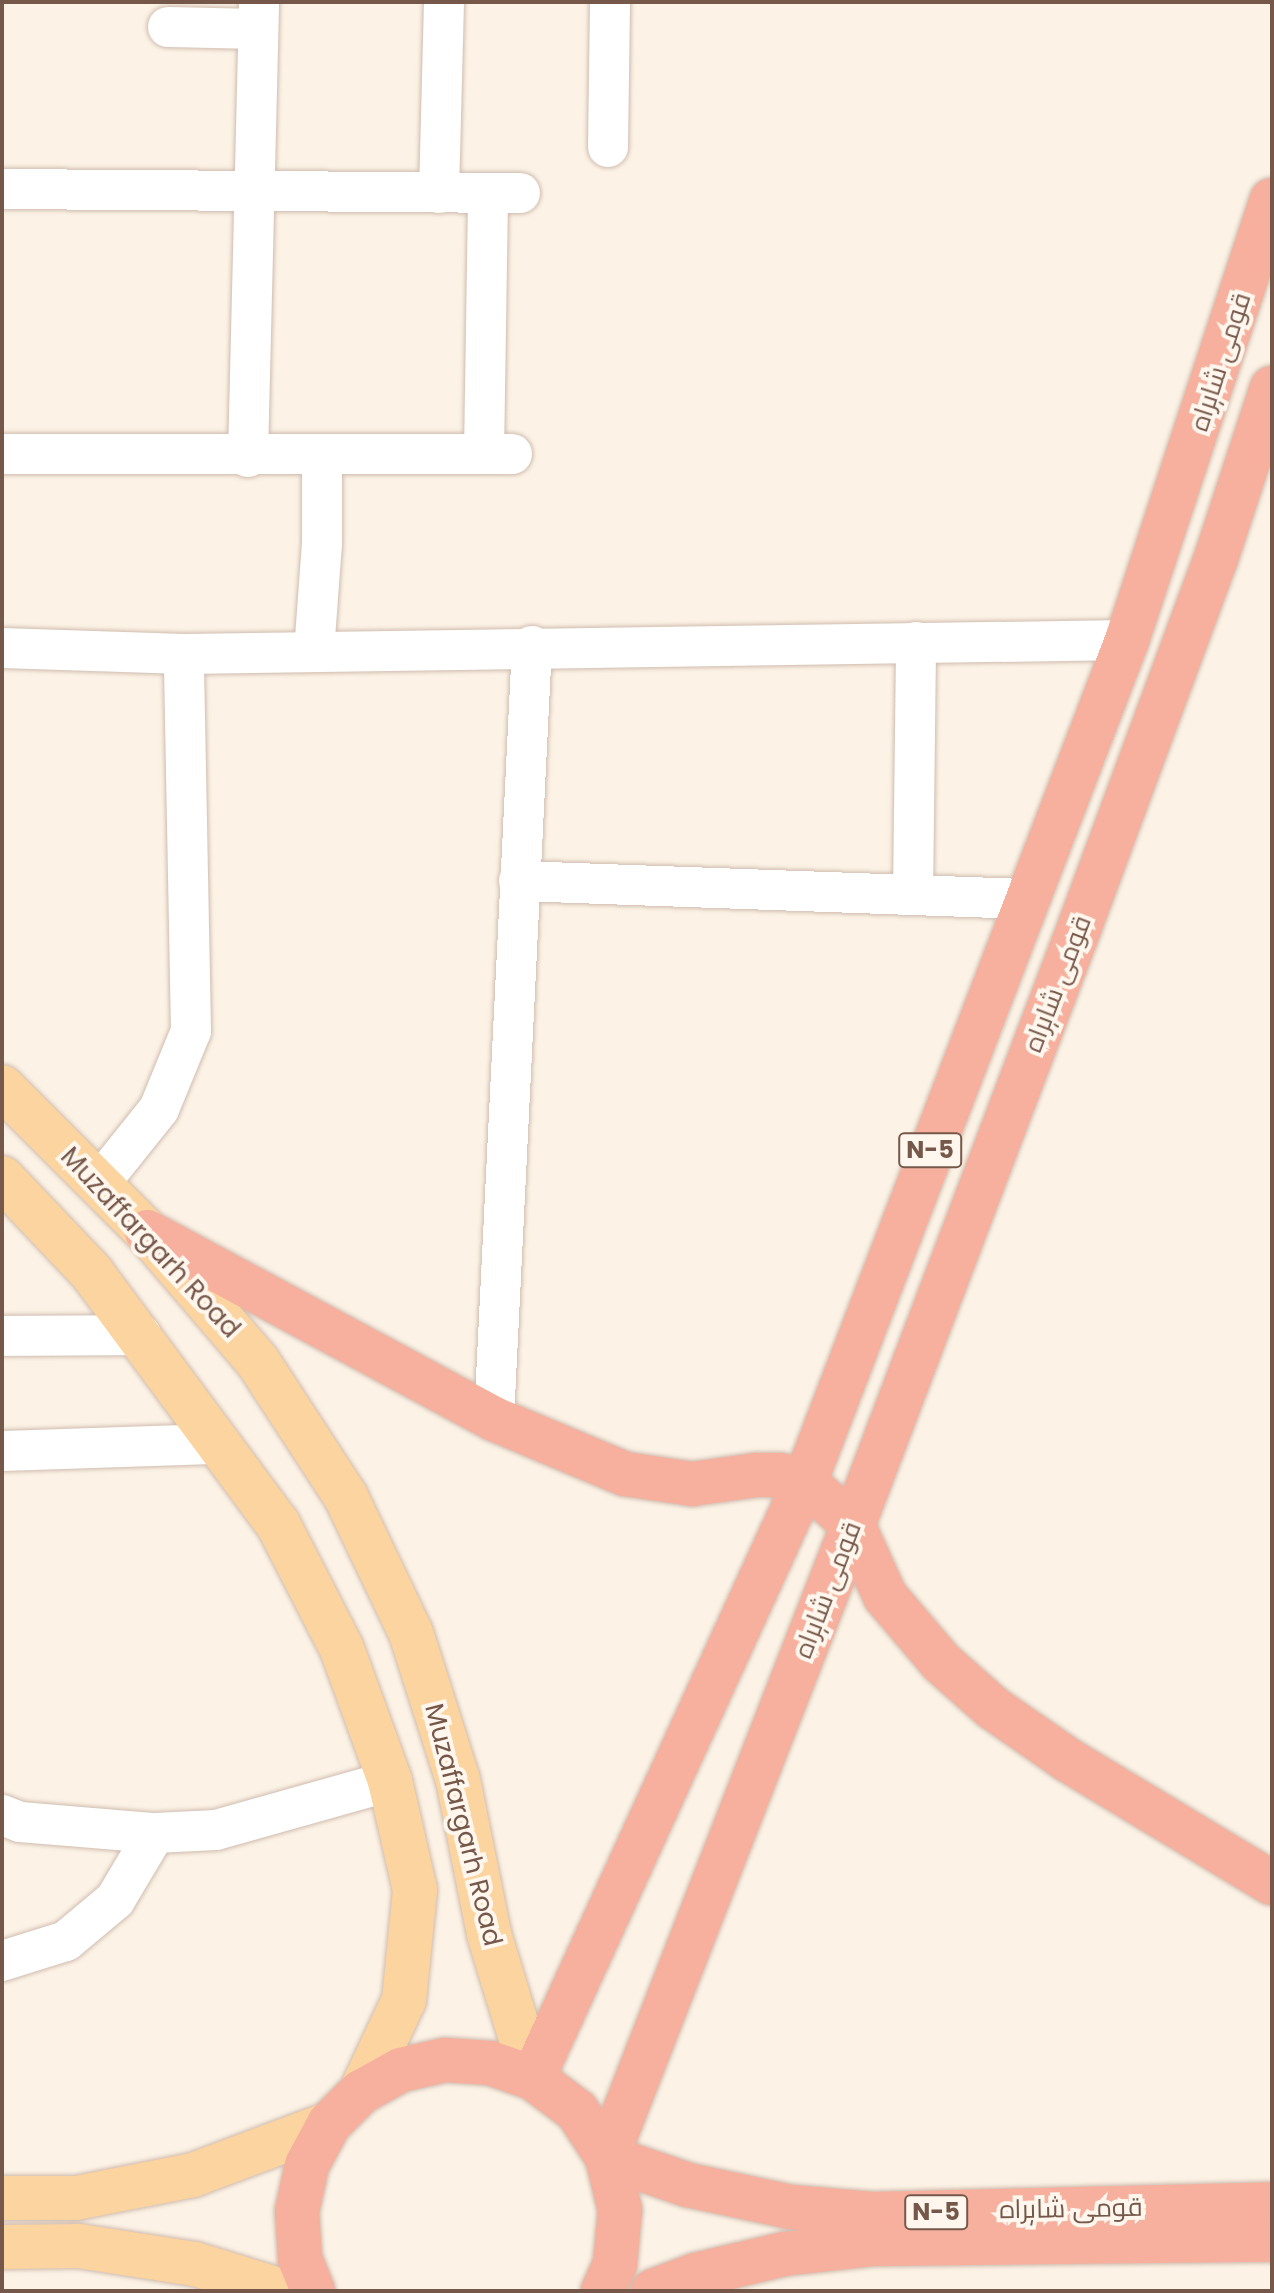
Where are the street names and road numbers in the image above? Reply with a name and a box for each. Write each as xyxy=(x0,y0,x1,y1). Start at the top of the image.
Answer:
street label: قومی شاہراہ xyxy=(1184,289,1258,435)
street label: قومی شاہراہ xyxy=(1018,911,1098,1057)
road number: N-5 xyxy=(898,1130,962,1170)
street label: Muzaffargarh Road xyxy=(54,1141,246,1345)
street label: قومی شاہراہ xyxy=(788,1517,868,1663)
street label: Muzaffargarh Road xyxy=(418,1700,508,1950)
road number: N-5 xyxy=(904,2192,968,2232)
street label: قومی شاہراہ xyxy=(999,2192,1143,2226)

